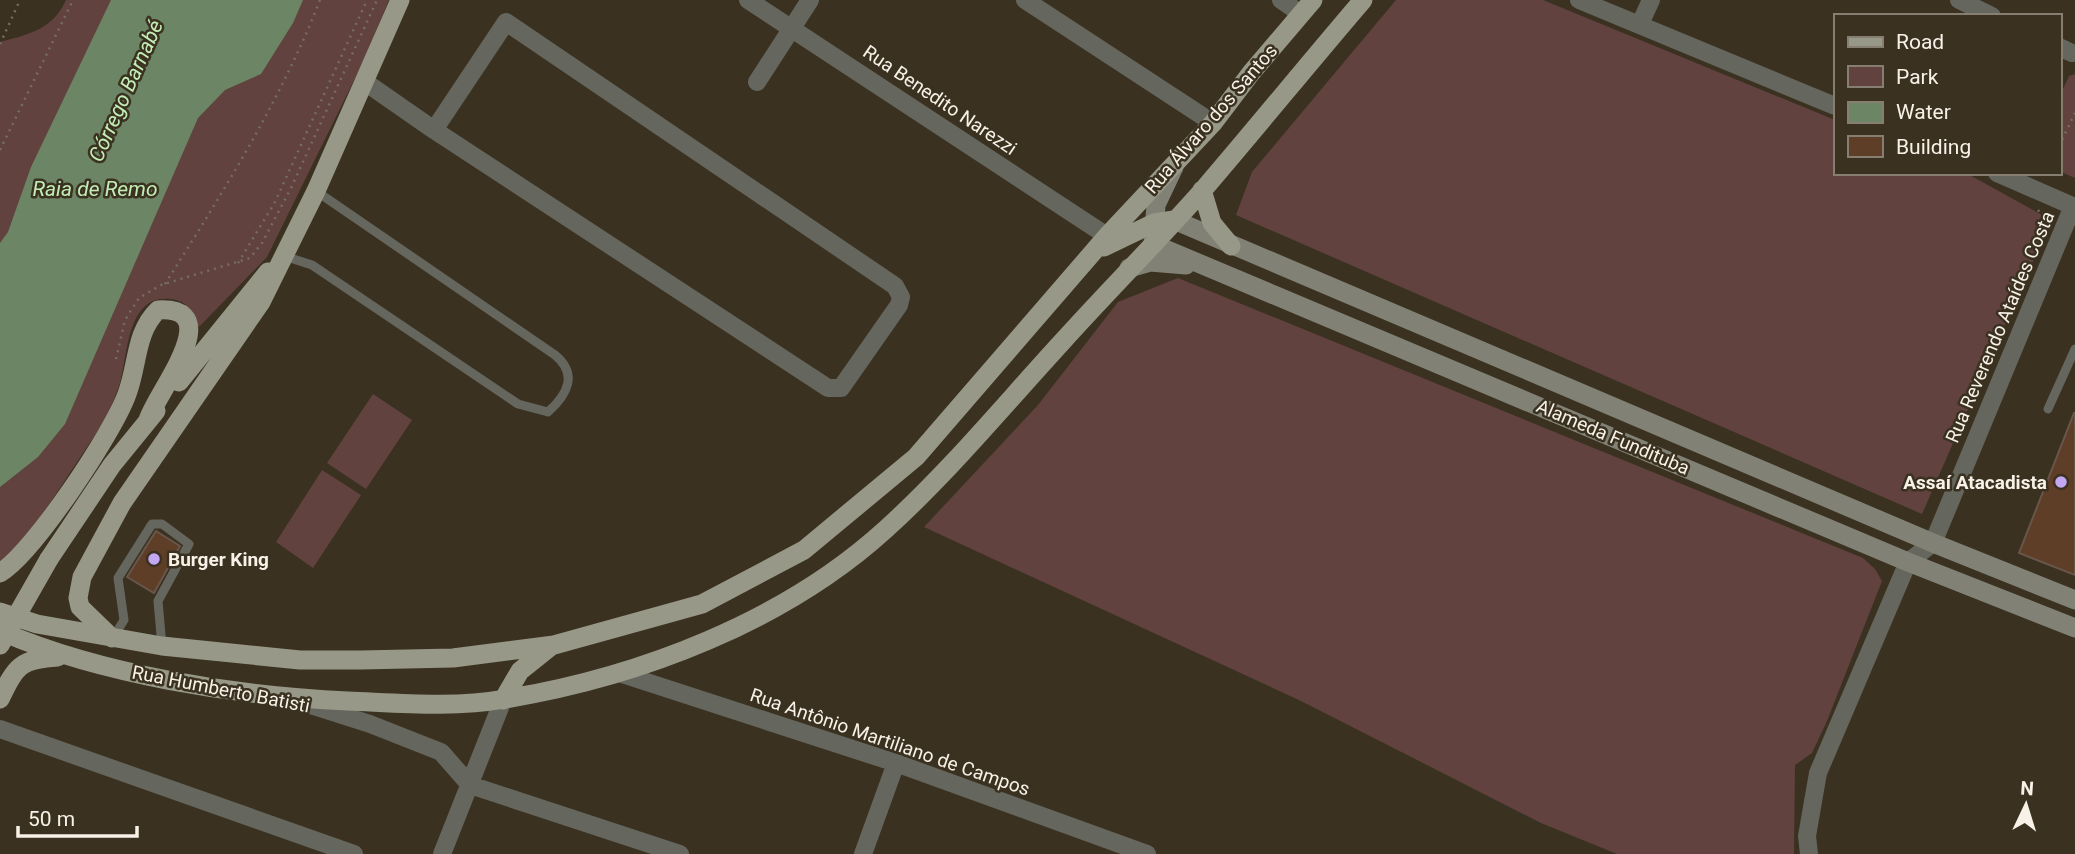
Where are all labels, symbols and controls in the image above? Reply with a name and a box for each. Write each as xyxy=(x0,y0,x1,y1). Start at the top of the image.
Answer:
legend xyxy=(1834,14,2061,175)
water label: Córrego Barnabé xyxy=(84,16,168,166)
text: Road xyxy=(1896,30,1944,54)
street label: Rua Benedito Narezzi xyxy=(859,40,1021,160)
street label: Rua Álvaro dos Santos xyxy=(1140,40,1282,198)
text: Park xyxy=(1896,65,1939,89)
text: Water xyxy=(1896,100,1951,124)
text: Building xyxy=(1896,135,1971,159)
water label: Raia de Remo xyxy=(32,177,158,201)
street label: Rua Reverendo Ataídes Costa xyxy=(1941,208,2059,446)
street label: Alameda Fundituba xyxy=(1533,394,1693,480)
place label: Assaí Atacadista xyxy=(1903,471,2047,494)
marker: Assaí Atacadista xyxy=(2053,474,2069,490)
place label: Burger King xyxy=(168,548,269,571)
marker: Burger King xyxy=(146,551,162,567)
street label: Rua Humberto Batisti xyxy=(130,660,312,718)
street label: Rua Antônio Martiliano de Campos xyxy=(747,683,1033,801)
north arrow xyxy=(1991,770,2061,840)
text: N xyxy=(2020,777,2035,800)
scale bar xyxy=(18,794,136,838)
text: 50 m xyxy=(28,807,75,831)

